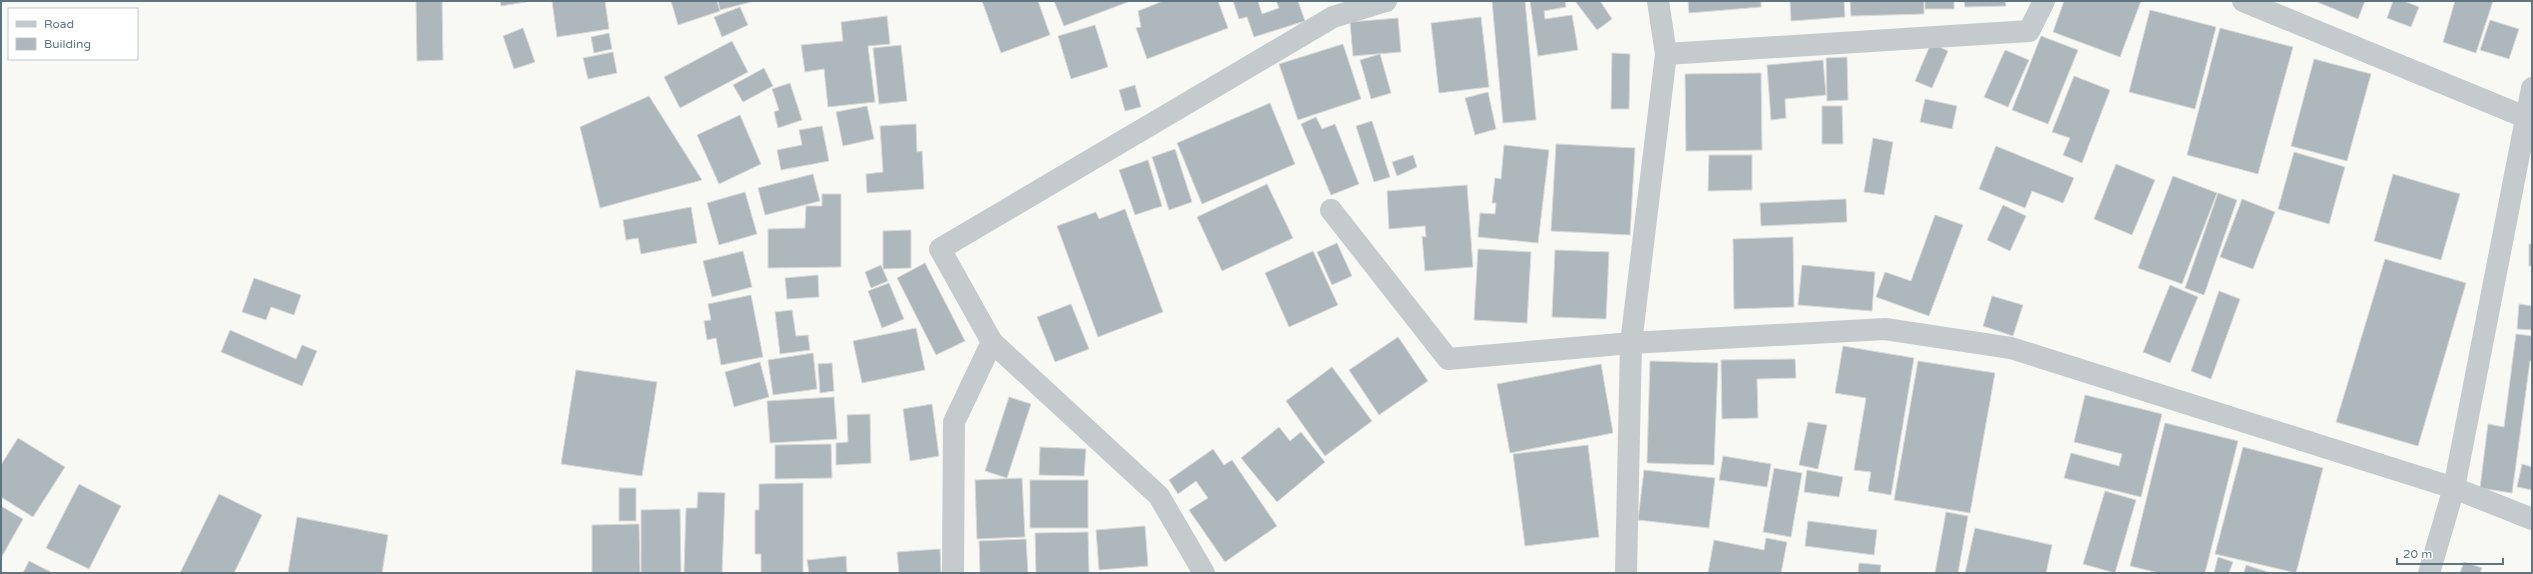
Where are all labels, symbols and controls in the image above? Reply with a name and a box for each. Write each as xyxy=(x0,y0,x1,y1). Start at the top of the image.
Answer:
legend xyxy=(8,8,138,60)
text: Road xyxy=(44,17,74,31)
text: Building xyxy=(44,37,91,51)
scale bar xyxy=(2397,540,2503,566)
text: 20 m xyxy=(2403,547,2432,561)

